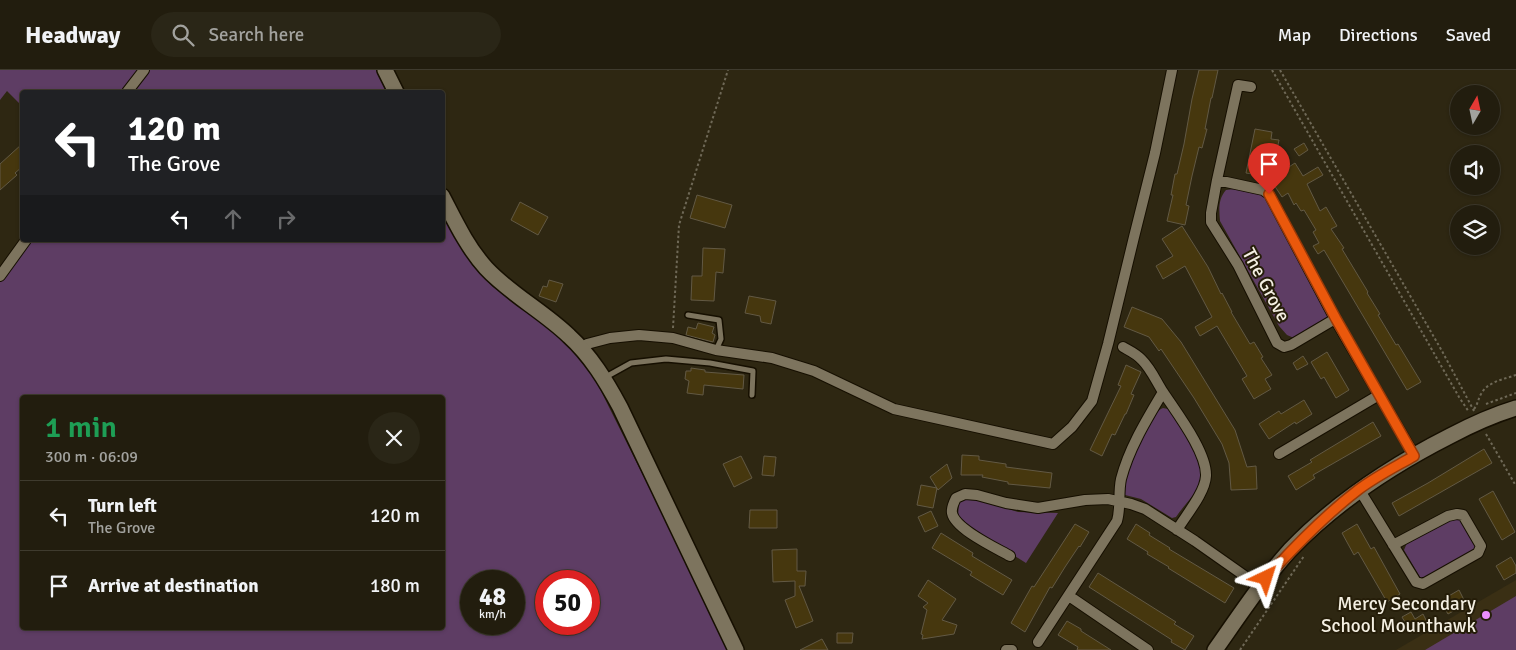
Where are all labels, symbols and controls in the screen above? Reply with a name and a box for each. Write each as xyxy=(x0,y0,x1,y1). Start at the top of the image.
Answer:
search box xyxy=(151,12,501,57)
text: Headway xyxy=(25,20,121,50)
icon: search xyxy=(169,21,197,49)
text: Search here xyxy=(209,23,304,47)
text: Map xyxy=(1278,24,1311,46)
text: Directions xyxy=(1339,24,1418,46)
text: Saved xyxy=(1446,24,1491,46)
north arrow xyxy=(1450,85,1500,135)
map controls xyxy=(1450,85,1500,255)
text: 120 m xyxy=(128,107,221,150)
icon: left xyxy=(45,110,110,175)
pin xyxy=(1248,143,1290,194)
button: sound xyxy=(1450,145,1500,195)
text: The Grove xyxy=(128,150,220,177)
icon: arrive xyxy=(1255,150,1283,178)
icon: left xyxy=(166,205,194,233)
icon: ahead xyxy=(219,205,247,233)
icon: right xyxy=(272,205,300,233)
button: layers xyxy=(1450,205,1500,255)
street label: The Grove xyxy=(1237,244,1295,326)
text: 1 min xyxy=(45,409,117,446)
button: close xyxy=(368,412,420,464)
text: 300 m · 06:09 xyxy=(45,447,138,467)
text: Turn left xyxy=(88,494,157,518)
icon: left xyxy=(45,502,73,530)
text: 120 m xyxy=(370,504,420,528)
text: The Grove xyxy=(88,518,155,538)
position arrow xyxy=(1239,551,1291,603)
speed limit sign: 50 xyxy=(535,570,600,635)
icon: arrive xyxy=(45,572,73,600)
text: Arrive at destination xyxy=(88,574,259,598)
text: 180 m xyxy=(370,574,420,598)
text: 48 xyxy=(479,581,506,612)
place label: Mercy Secondary School Mounthawk xyxy=(1321,592,1476,638)
text: km/h xyxy=(479,607,506,622)
marker: Mercy Secondary School Mounthawk xyxy=(1480,609,1492,621)

